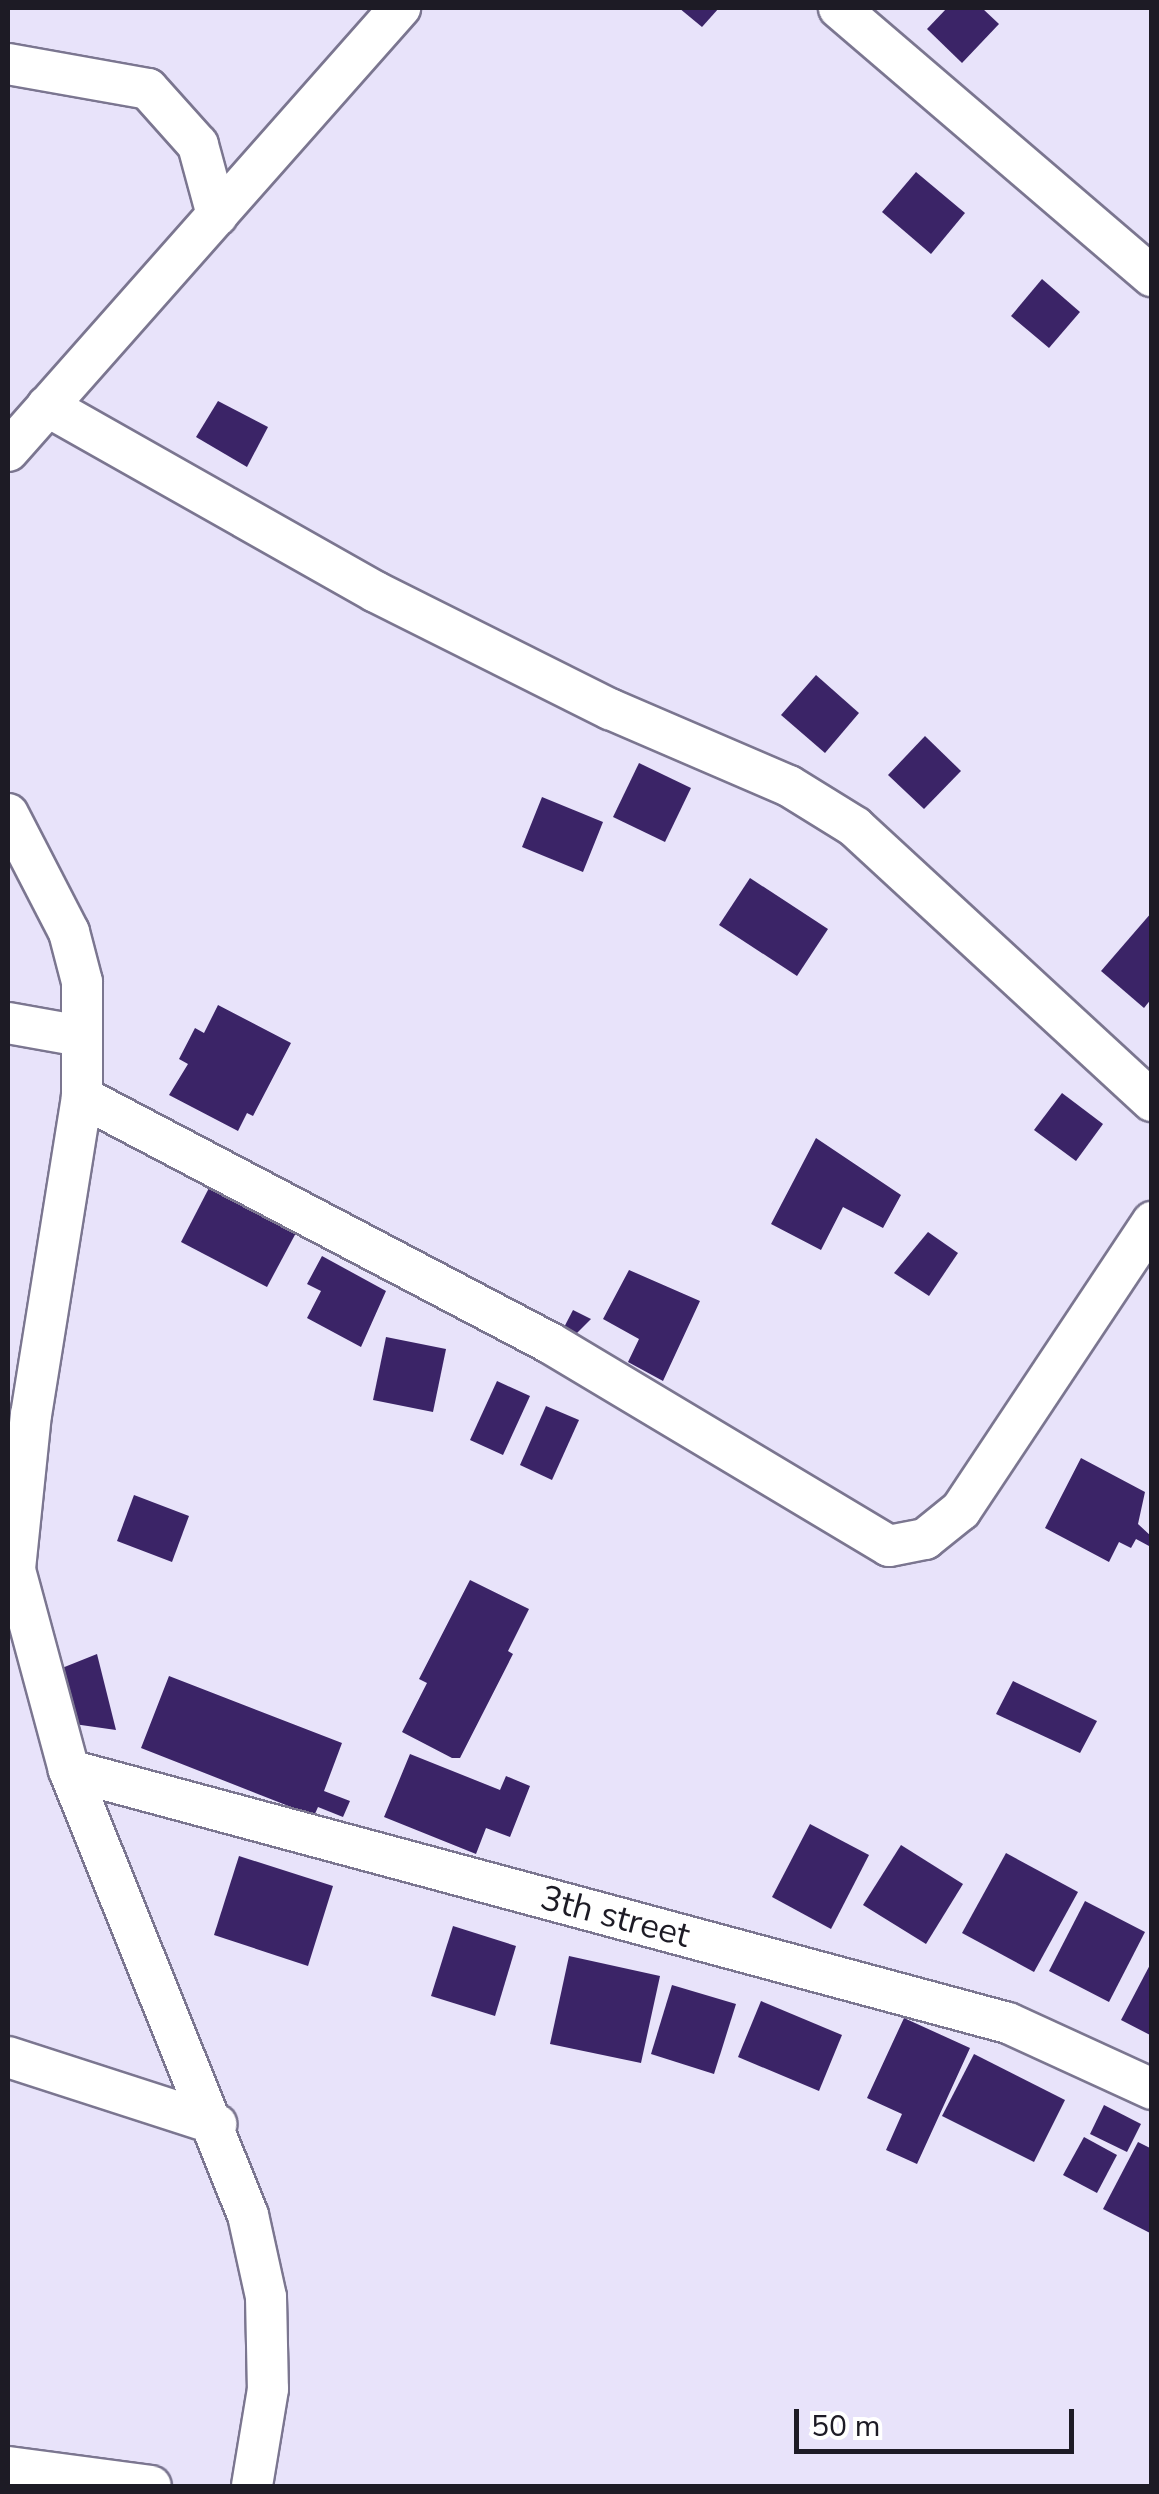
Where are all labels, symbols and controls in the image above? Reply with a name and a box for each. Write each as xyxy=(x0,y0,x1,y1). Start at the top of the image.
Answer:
street label: 3th street xyxy=(536,1877,694,1957)
scale bar xyxy=(799,2389,1079,2451)
text: 50 m xyxy=(811,2406,880,2447)

